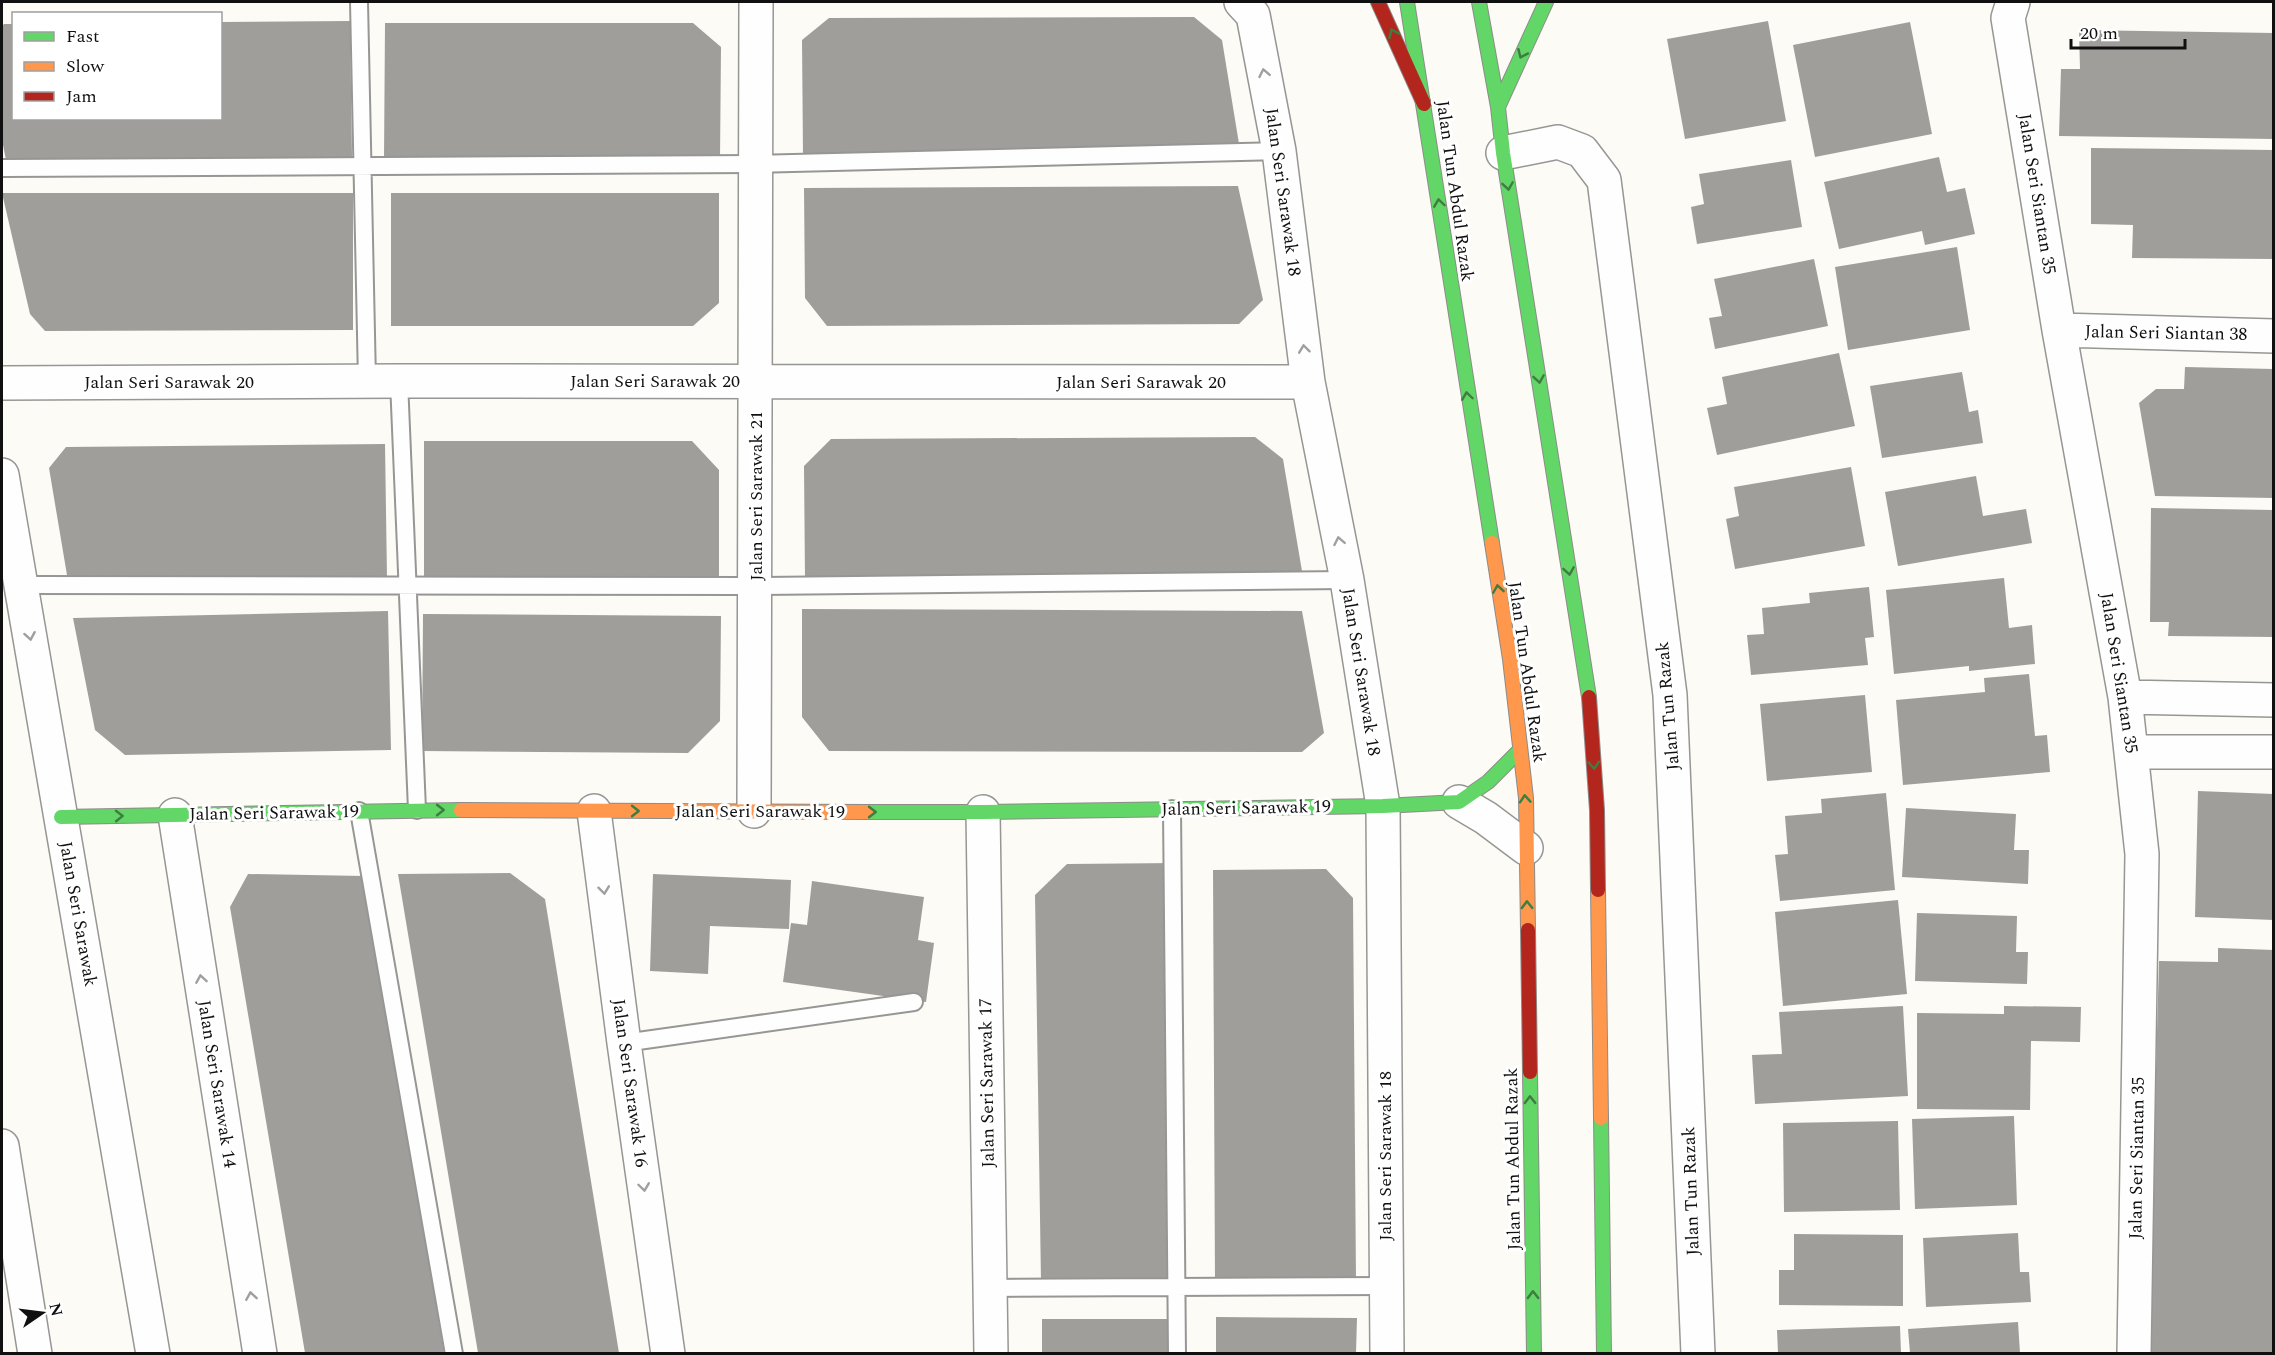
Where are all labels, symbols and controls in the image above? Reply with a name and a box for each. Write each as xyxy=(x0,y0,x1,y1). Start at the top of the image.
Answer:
legend xyxy=(12,12,222,120)
scale bar xyxy=(2071,12,2185,50)
text: 20 m xyxy=(2080,20,2118,47)
text: Fast xyxy=(66,23,99,50)
one-way arrow xyxy=(1389,28,1401,39)
one-way arrow xyxy=(1517,48,1529,59)
text: Slow xyxy=(66,53,105,80)
one-way arrow xyxy=(1258,69,1271,79)
text: Jam xyxy=(66,83,97,110)
street label: Jalan Tun Abdul Razak xyxy=(1429,99,1481,283)
street label: Jalan Seri Sarawak 18 xyxy=(1258,106,1308,278)
street label: Jalan Seri Siantan 35 xyxy=(2011,111,2063,277)
one-way arrow xyxy=(1502,181,1514,191)
one-way arrow xyxy=(1433,199,1445,208)
street label: Jalan Seri Siantan 38 xyxy=(2084,318,2248,348)
one-way arrow xyxy=(1298,345,1311,354)
street label: Jalan Seri Sarawak 20 xyxy=(570,368,740,395)
street label: Jalan Seri Sarawak 20 xyxy=(84,369,254,396)
street label: Jalan Seri Sarawak 20 xyxy=(1056,369,1226,396)
one-way arrow xyxy=(1532,374,1544,383)
one-way arrow xyxy=(1462,391,1474,401)
street label: Jalan Seri Sarawak 21 xyxy=(743,411,770,581)
one-way arrow xyxy=(1333,536,1346,546)
one-way arrow xyxy=(1562,566,1575,576)
street label: Jalan Tun Abdul Razak xyxy=(1501,580,1553,764)
one-way arrow xyxy=(1492,584,1505,594)
street label: Jalan Seri Sarawak 18 xyxy=(1334,586,1388,758)
street label: Jalan Seri Siantan 35 xyxy=(2093,590,2145,756)
one-way arrow xyxy=(23,631,36,641)
street label: Jalan Tun Razak xyxy=(1649,640,1687,772)
one-way arrow xyxy=(1587,760,1600,769)
street label: Jalan Seri Sarawak 19 xyxy=(1161,793,1331,823)
one-way arrow xyxy=(1519,794,1532,803)
street label: Jalan Seri Sarawak 19 xyxy=(189,798,359,828)
street label: Jalan Seri Sarawak 19 xyxy=(675,798,845,825)
one-way arrow xyxy=(436,804,445,816)
one-way arrow xyxy=(631,805,640,817)
one-way arrow xyxy=(868,806,877,818)
one-way arrow xyxy=(115,810,124,822)
street label: Jalan Seri Sarawak xyxy=(52,839,104,989)
one-way arrow xyxy=(597,886,609,895)
one-way arrow xyxy=(1521,901,1533,910)
one-way arrow xyxy=(195,974,208,984)
street label: Jalan Seri Sarawak 16 xyxy=(605,997,655,1169)
street label: Jalan Seri Sarawak 14 xyxy=(190,998,244,1170)
street label: Jalan Seri Sarawak 17 xyxy=(972,998,1002,1168)
street label: Jalan Tun Abdul Razak xyxy=(1498,1067,1528,1251)
street label: Jalan Seri Sarawak 18 xyxy=(1372,1071,1399,1241)
street label: Jalan Seri Siantan 35 xyxy=(2122,1076,2152,1240)
one-way arrow xyxy=(1524,1096,1536,1105)
street label: Jalan Tun Razak xyxy=(1675,1126,1707,1256)
one-way arrow xyxy=(638,1183,650,1192)
north arrow xyxy=(12,1283,72,1343)
one-way arrow xyxy=(245,1291,257,1300)
one-way arrow xyxy=(1527,1291,1539,1300)
text: N xyxy=(42,1300,69,1319)

